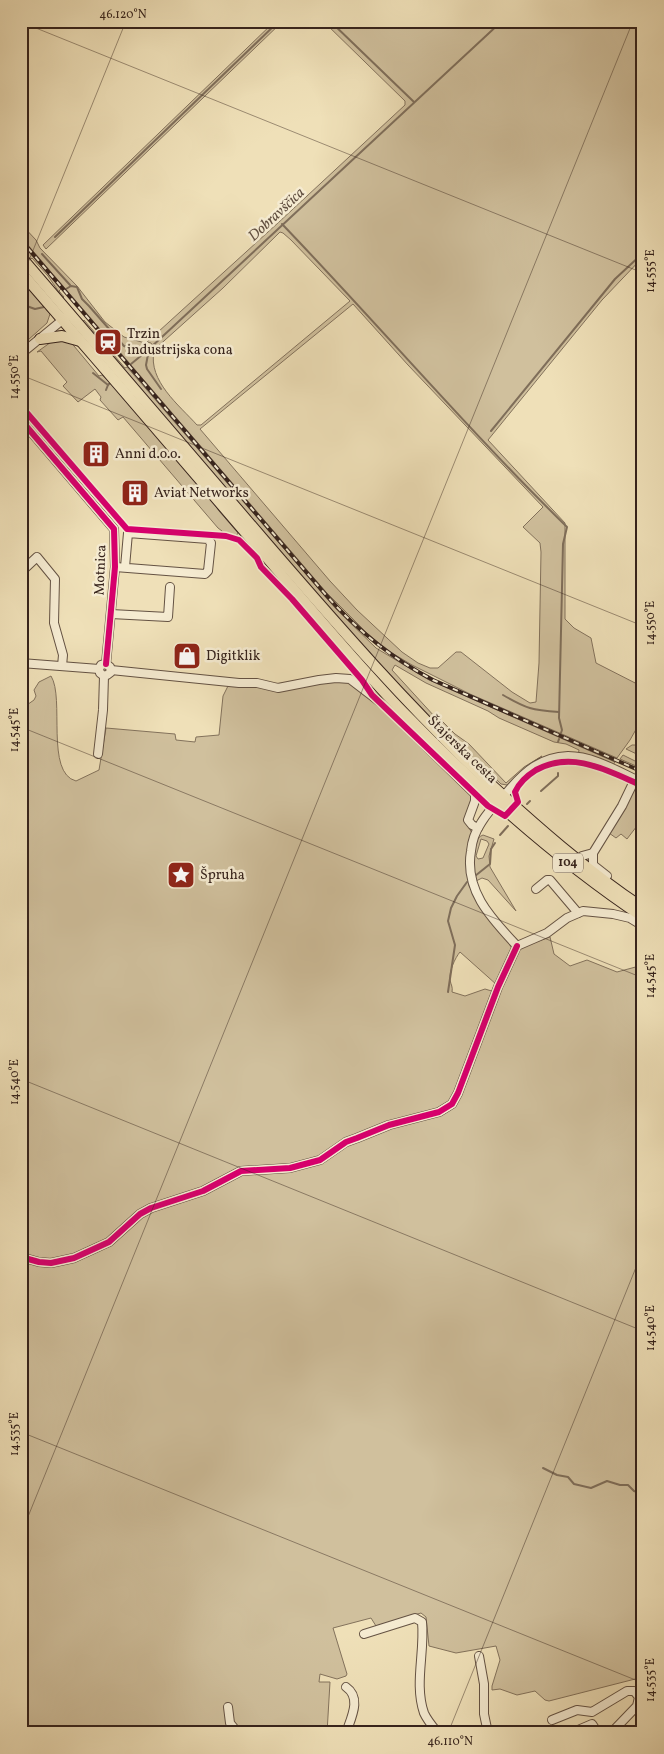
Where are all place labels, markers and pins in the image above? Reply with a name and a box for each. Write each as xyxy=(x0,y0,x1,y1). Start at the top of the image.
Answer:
place label: Trzin industrijska cona xyxy=(127,325,233,360)
station icon: Trzin industrijska cona xyxy=(93,327,123,357)
building icon: Anni d.o.o. xyxy=(81,439,111,469)
place label: Anni d.o.o. xyxy=(115,445,181,464)
building icon: Aviat Networks xyxy=(120,478,150,508)
place label: Aviat Networks xyxy=(154,484,249,503)
shop icon: Digitklik xyxy=(172,641,202,671)
place label: Digitklik xyxy=(206,647,261,666)
place icon: Špruha xyxy=(166,860,196,890)
place label: Špruha xyxy=(200,866,245,885)

